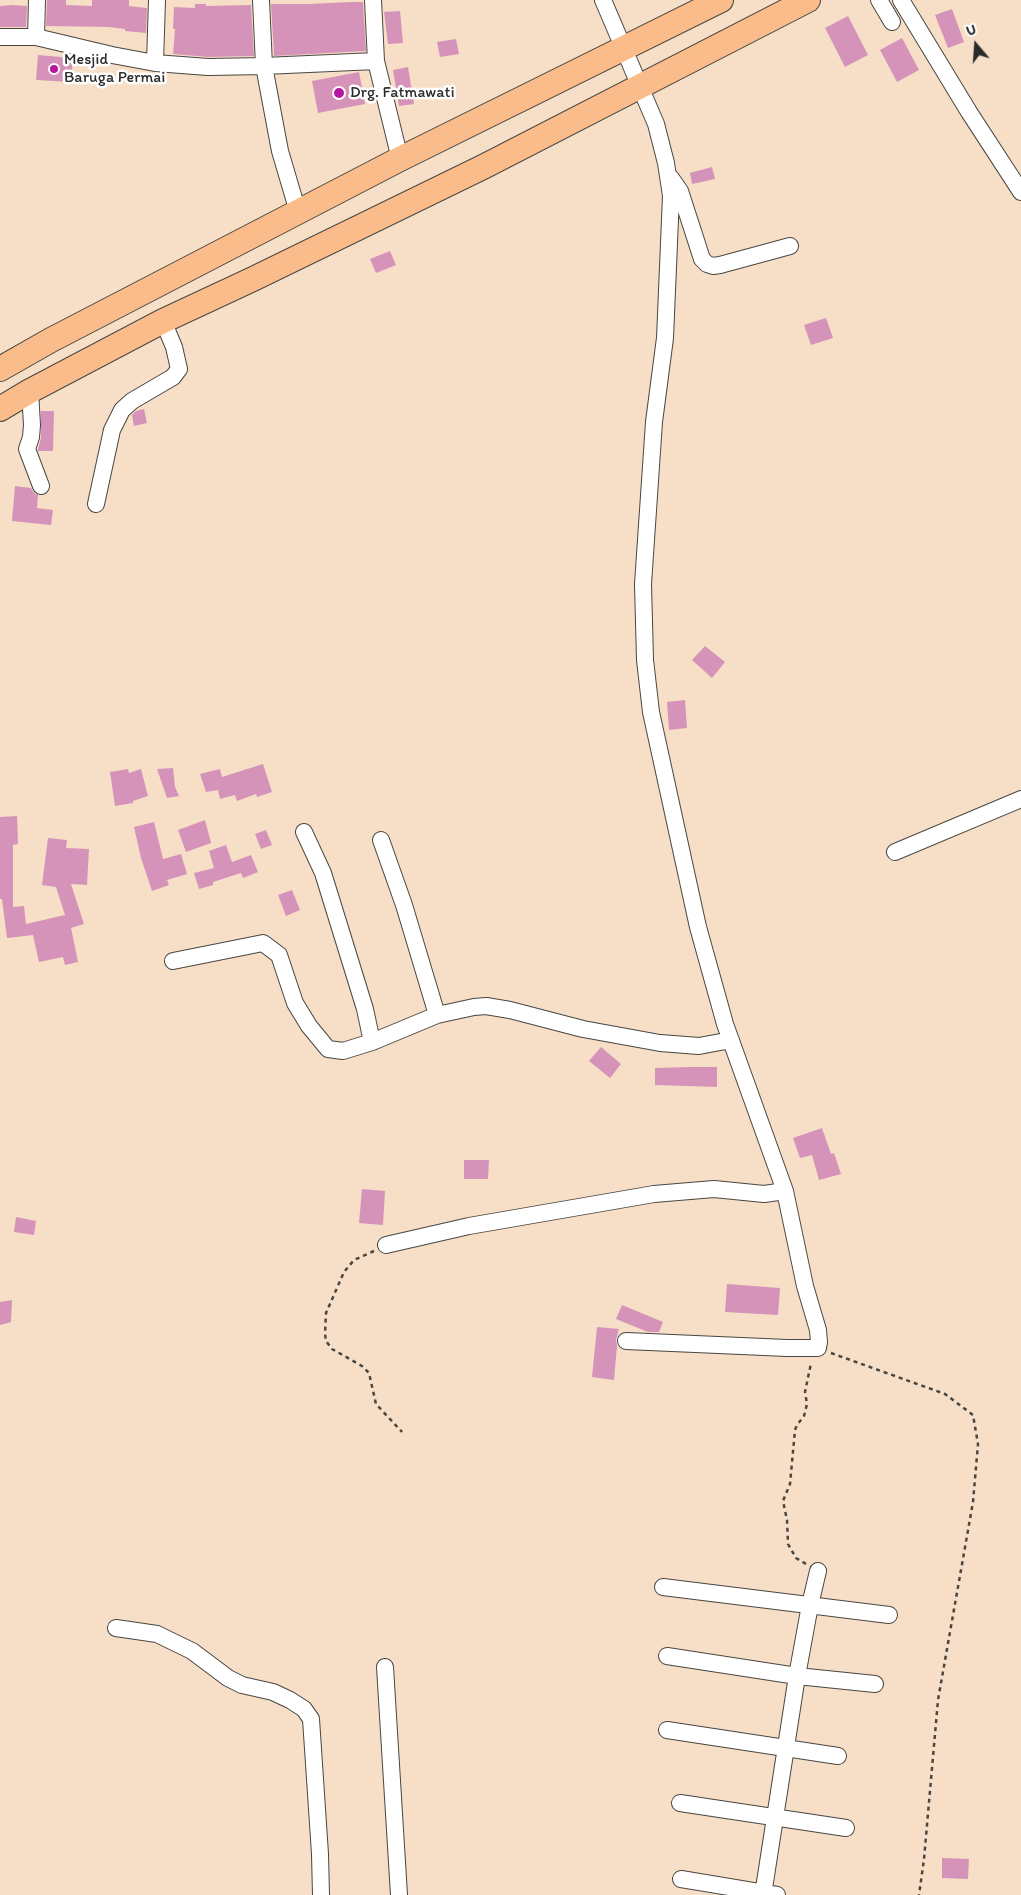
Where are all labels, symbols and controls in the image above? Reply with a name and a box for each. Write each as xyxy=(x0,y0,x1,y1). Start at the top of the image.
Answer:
north arrow xyxy=(951,20,1001,70)
text: U xyxy=(964,21,978,40)
place label: Mesjid Baruga Permai xyxy=(64,50,165,88)
marker: Mesjid Baruga Permai xyxy=(48,63,60,75)
place label: Drg. Fatmawati xyxy=(350,83,455,103)
marker: Drg. Fatmawati xyxy=(332,86,346,100)

